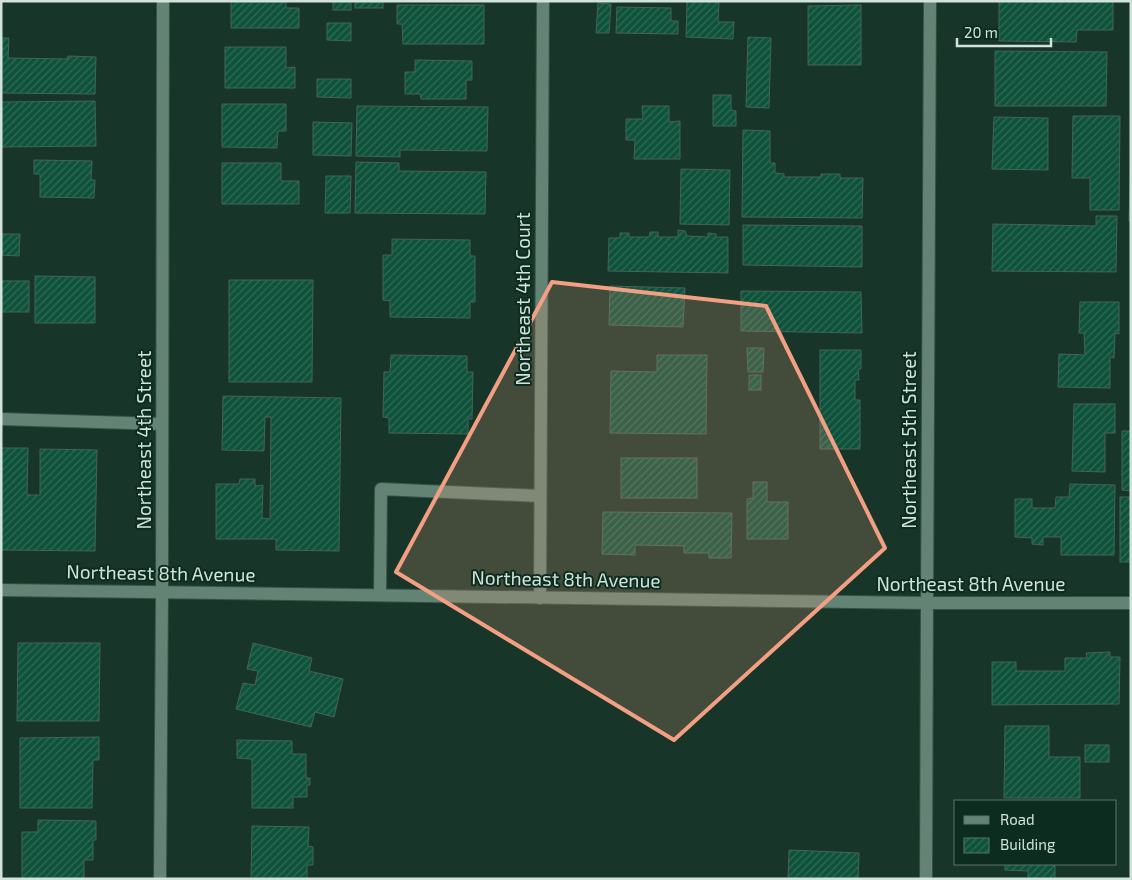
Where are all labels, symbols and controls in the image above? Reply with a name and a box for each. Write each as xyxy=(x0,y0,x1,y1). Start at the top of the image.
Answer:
scale bar xyxy=(957,15,1051,47)
text: 20 m xyxy=(964,23,998,41)
street label: Northeast 4th Court xyxy=(511,212,534,386)
street label: Northeast 4th Street xyxy=(132,351,155,529)
street label: Northeast 5th Street xyxy=(897,351,920,529)
street label: Northeast 8th Avenue xyxy=(66,559,256,586)
street label: Northeast 8th Avenue xyxy=(471,565,661,592)
street label: Northeast 8th Avenue xyxy=(876,572,1066,595)
legend xyxy=(954,800,1117,865)
text: Road xyxy=(1000,810,1035,828)
text: Building xyxy=(1000,835,1056,853)

